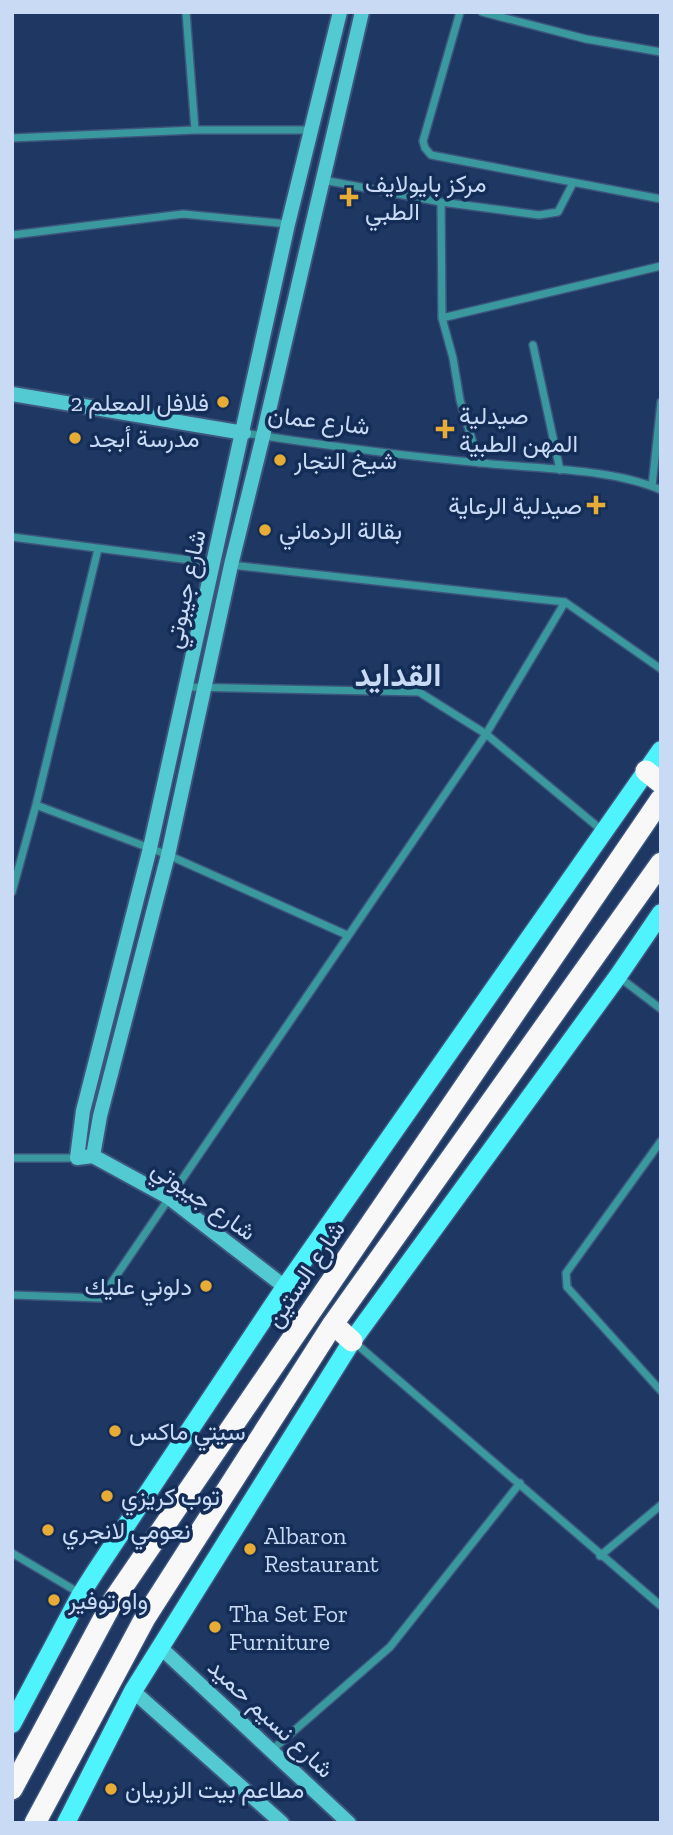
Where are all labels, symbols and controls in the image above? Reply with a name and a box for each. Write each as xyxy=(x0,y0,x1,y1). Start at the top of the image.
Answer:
place label: مركز بايولايف الطبي xyxy=(365,169,486,231)
marker: مركز بايولايف الطبي xyxy=(339,187,359,207)
place label: فلافل المعلم 2 xyxy=(70,388,209,419)
marker: فلافل المعلم 2 xyxy=(215,394,231,410)
street label: شارع عمان xyxy=(266,399,372,443)
place label: صيدلية المهن الطبية xyxy=(459,401,578,459)
marker: صيدلية المهن الطبية xyxy=(437,421,453,437)
place label: مدرسة أبجد xyxy=(89,424,199,454)
marker: مدرسة أبجد xyxy=(67,430,83,446)
place label: شيخ التجار xyxy=(293,446,397,478)
marker: شيخ التجار xyxy=(272,452,288,468)
place label: صيدلية الرعاية xyxy=(448,491,582,521)
marker: صيدلية الرعاية xyxy=(588,497,604,513)
place label: بقالة الردماني xyxy=(279,516,402,550)
marker: بقالة الردماني xyxy=(257,522,273,538)
street label: شارع جيبوتي xyxy=(158,527,217,652)
district label: القدايد xyxy=(354,656,442,694)
street label: شارع جيبوتي xyxy=(143,1154,262,1251)
street label: شارع الستين xyxy=(259,1215,353,1334)
place label: دلوني عليك xyxy=(84,1272,192,1306)
marker: دلوني عليك xyxy=(198,1278,214,1294)
place label: سيتي ماكس xyxy=(129,1417,246,1451)
marker: سيتي ماكس xyxy=(107,1423,123,1439)
place label: توب كريزي xyxy=(121,1482,220,1516)
marker: توب كريزي xyxy=(99,1488,115,1504)
place label: نعومي لانجري xyxy=(62,1516,191,1550)
place label: Albaron Restaurant xyxy=(264,1521,379,1578)
marker: نعومي لانجري xyxy=(40,1522,56,1538)
marker: Albaron Restaurant xyxy=(242,1541,258,1557)
place label: واو توفير xyxy=(67,1586,148,1616)
marker: واو توفير xyxy=(46,1592,62,1608)
place label: Tha Set For Furniture xyxy=(229,1599,348,1656)
marker: Tha Set For Furniture xyxy=(207,1619,223,1635)
street label: شارع نسيم حميد xyxy=(201,1652,340,1785)
place label: مطاعم بيت الزربيان xyxy=(125,1775,304,1806)
marker: مطاعم بيت الزربيان xyxy=(103,1781,119,1797)

